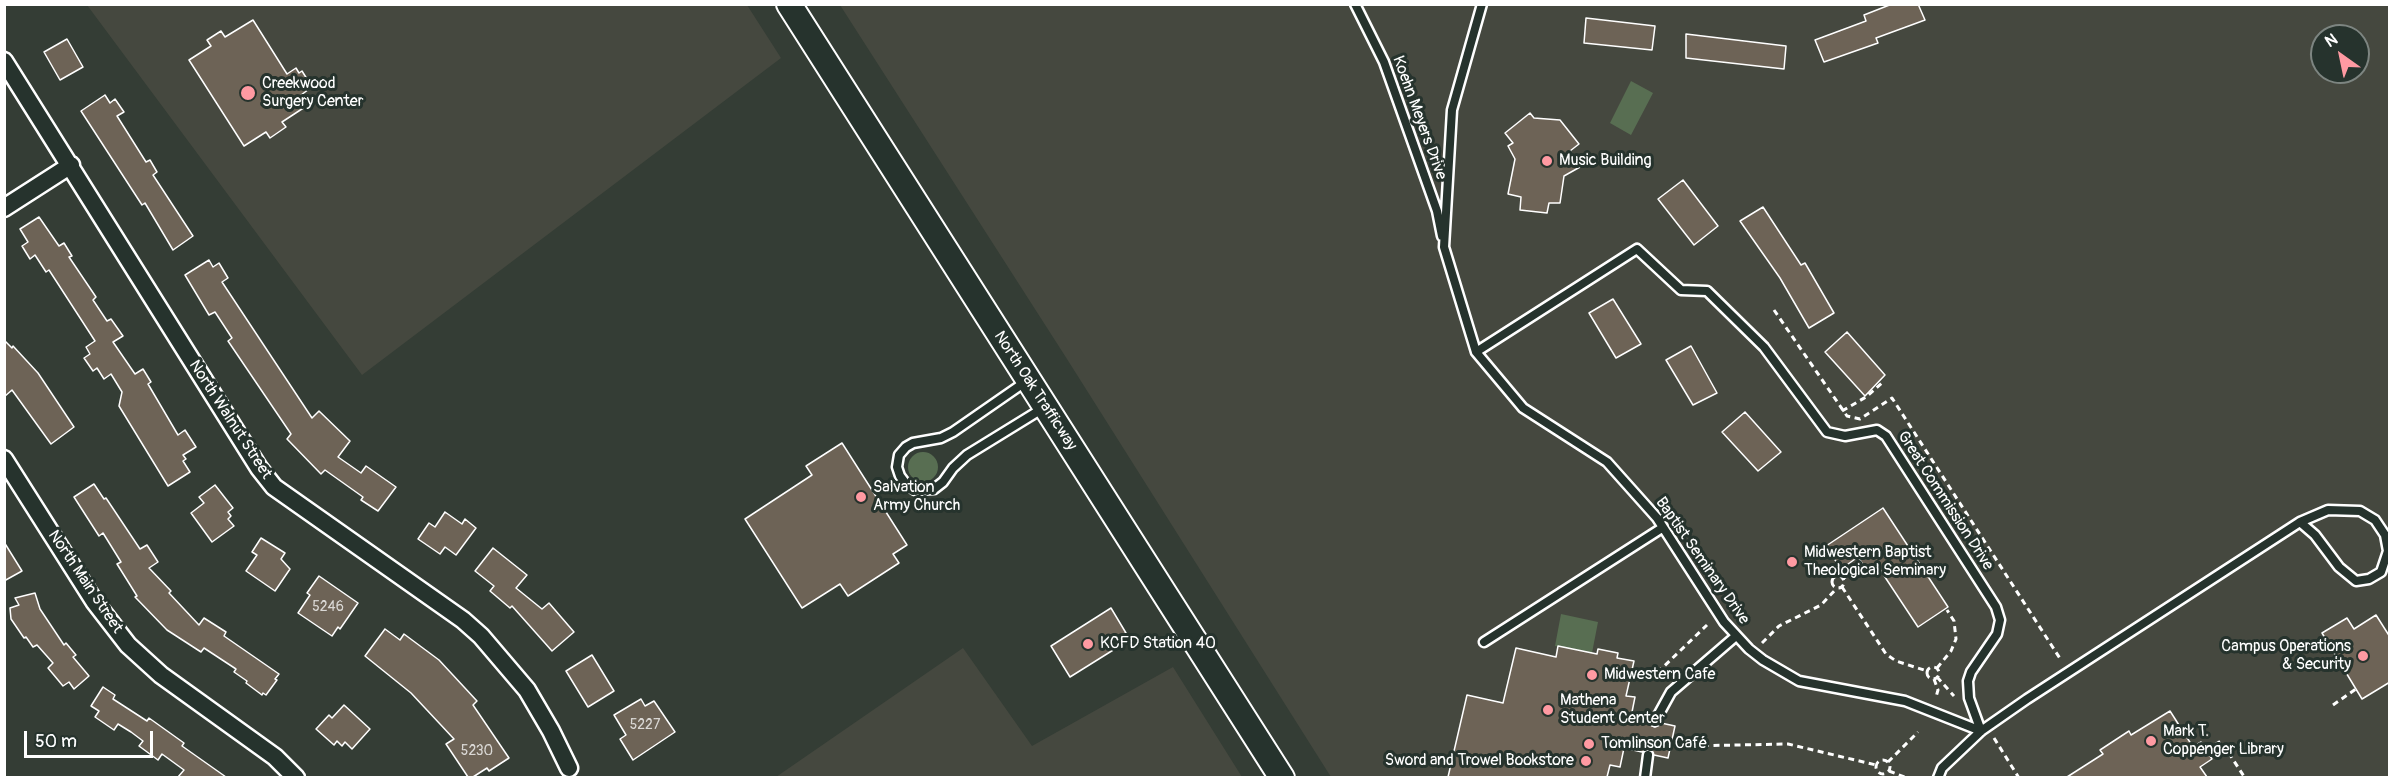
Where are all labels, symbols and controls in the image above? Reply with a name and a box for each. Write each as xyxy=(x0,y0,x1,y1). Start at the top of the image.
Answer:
north arrow xyxy=(2310,24,2370,84)
text: N xyxy=(2321,29,2341,52)
street label: Koehn Meyers Drive xyxy=(1388,53,1450,183)
place label: Creekwood Surgery Center xyxy=(262,74,363,112)
marker: Creekwood Surgery Center xyxy=(239,84,257,102)
place label: Music Building xyxy=(1559,151,1652,171)
marker: Music Building xyxy=(1540,154,1554,168)
street label: North Oak Trafficway xyxy=(989,328,1081,454)
street label: North Walnut Street xyxy=(184,357,276,483)
street label: Great Commission Drive xyxy=(1893,428,1997,574)
place label: Salvation Army Church xyxy=(873,478,960,516)
marker: Salvation Army Church xyxy=(854,490,868,504)
street label: Baptist Seminary Drive xyxy=(1651,494,1753,628)
street label: North Main Street xyxy=(43,527,127,637)
place label: Midwestern Baptist Theological Seminary xyxy=(1804,543,1946,581)
marker: Midwestern Baptist Theological Seminary xyxy=(1785,555,1799,569)
house number: 5246 xyxy=(312,599,344,615)
place label: KCFD Station 40 xyxy=(1100,634,1216,654)
marker: KCFD Station 40 xyxy=(1081,637,1095,651)
place label: Campus Operations & Security xyxy=(2221,637,2351,675)
marker: Campus Operations & Security xyxy=(2356,649,2370,663)
place label: Midwestern Cafe xyxy=(1604,665,1715,685)
marker: Midwestern Cafe xyxy=(1585,668,1599,682)
place label: Mathena Student Center xyxy=(1560,691,1665,729)
marker: Mathena Student Center xyxy=(1541,703,1555,717)
house number: 5227 xyxy=(630,717,660,733)
scale bar xyxy=(27,719,156,757)
place label: Mark T. Coppenger Library xyxy=(2163,722,2284,760)
text: 50 m xyxy=(35,730,77,753)
place label: Tomlinson Café xyxy=(1601,734,1707,754)
marker: Mark T. Coppenger Library xyxy=(2144,734,2158,748)
marker: Tomlinson Café xyxy=(1582,737,1596,751)
house number: 5230 xyxy=(461,743,493,759)
place label: Sword and Trowel Bookstore xyxy=(1385,751,1574,771)
marker: Sword and Trowel Bookstore xyxy=(1579,754,1593,768)

